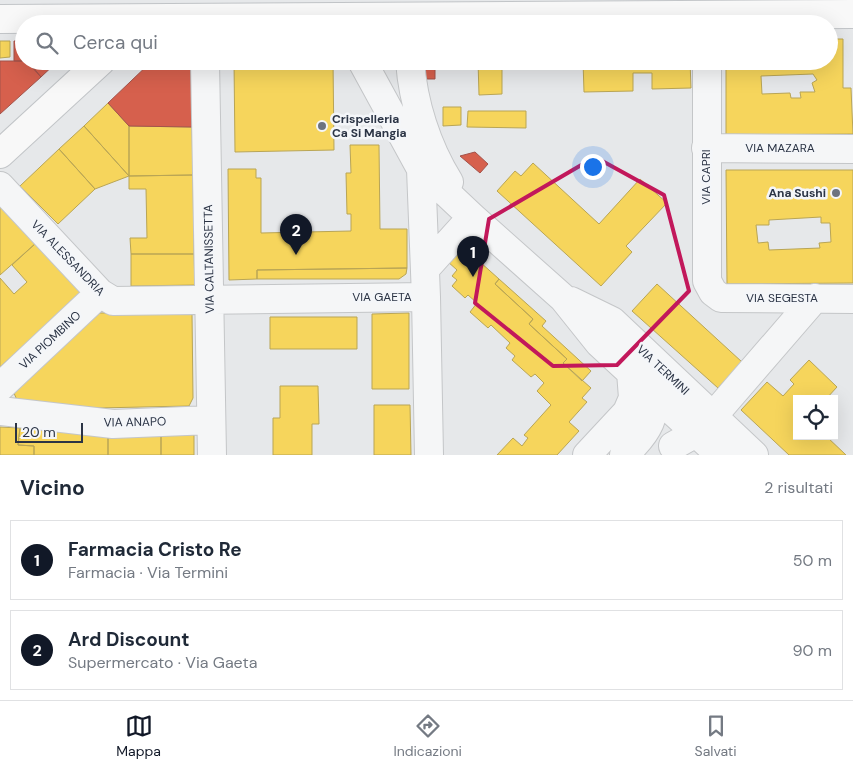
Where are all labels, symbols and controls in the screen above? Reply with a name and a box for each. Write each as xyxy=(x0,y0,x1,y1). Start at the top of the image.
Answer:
search box xyxy=(15,15,838,70)
icon: search xyxy=(33,29,61,57)
text: Cerca qui xyxy=(73,30,158,55)
place label: Crispelleria Ca Si Mangia xyxy=(332,111,407,141)
marker: Crispelleria Ca Si Mangia xyxy=(316,120,328,132)
street label: VIA MAZARA xyxy=(745,140,815,156)
street label: VIA CAPRI xyxy=(698,149,714,205)
your location xyxy=(580,154,606,180)
place label: Ana Sushi xyxy=(769,185,826,201)
marker: Ana Sushi xyxy=(830,187,842,199)
street label: VIA CALTANISSETTA xyxy=(200,204,218,314)
pin: 2 xyxy=(280,214,312,255)
street label: VIA ALESSANDRIA xyxy=(28,217,108,299)
pin: 1 xyxy=(457,236,489,277)
street label: VIA GAETA xyxy=(352,289,412,305)
street label: VIA SEGESTA xyxy=(746,290,818,306)
street label: VIA PIOMBINO xyxy=(16,307,84,373)
street label: VIA TERMINI xyxy=(633,341,693,399)
map controls xyxy=(793,395,838,440)
button: locate xyxy=(793,395,838,440)
street label: VIA ANAPO xyxy=(104,413,166,431)
scale bar xyxy=(15,420,82,443)
text: 20 m xyxy=(22,423,56,441)
text: Vicino xyxy=(20,474,85,502)
text: 2 risultati xyxy=(764,477,833,498)
text: Farmacia Cristo Re xyxy=(68,537,242,562)
text: 1 xyxy=(34,550,40,571)
text: 50 m xyxy=(793,550,832,571)
text: Farmacia · Via Termini xyxy=(68,562,228,583)
text: Ard Discount xyxy=(68,627,190,652)
text: 2 xyxy=(32,640,42,661)
text: 90 m xyxy=(792,640,832,661)
text: Supermercato · Via Gaeta xyxy=(68,652,257,673)
tab: Mappa xyxy=(116,712,161,760)
tab: Indicazioni xyxy=(393,712,462,760)
tab: Salvati xyxy=(695,712,737,760)

